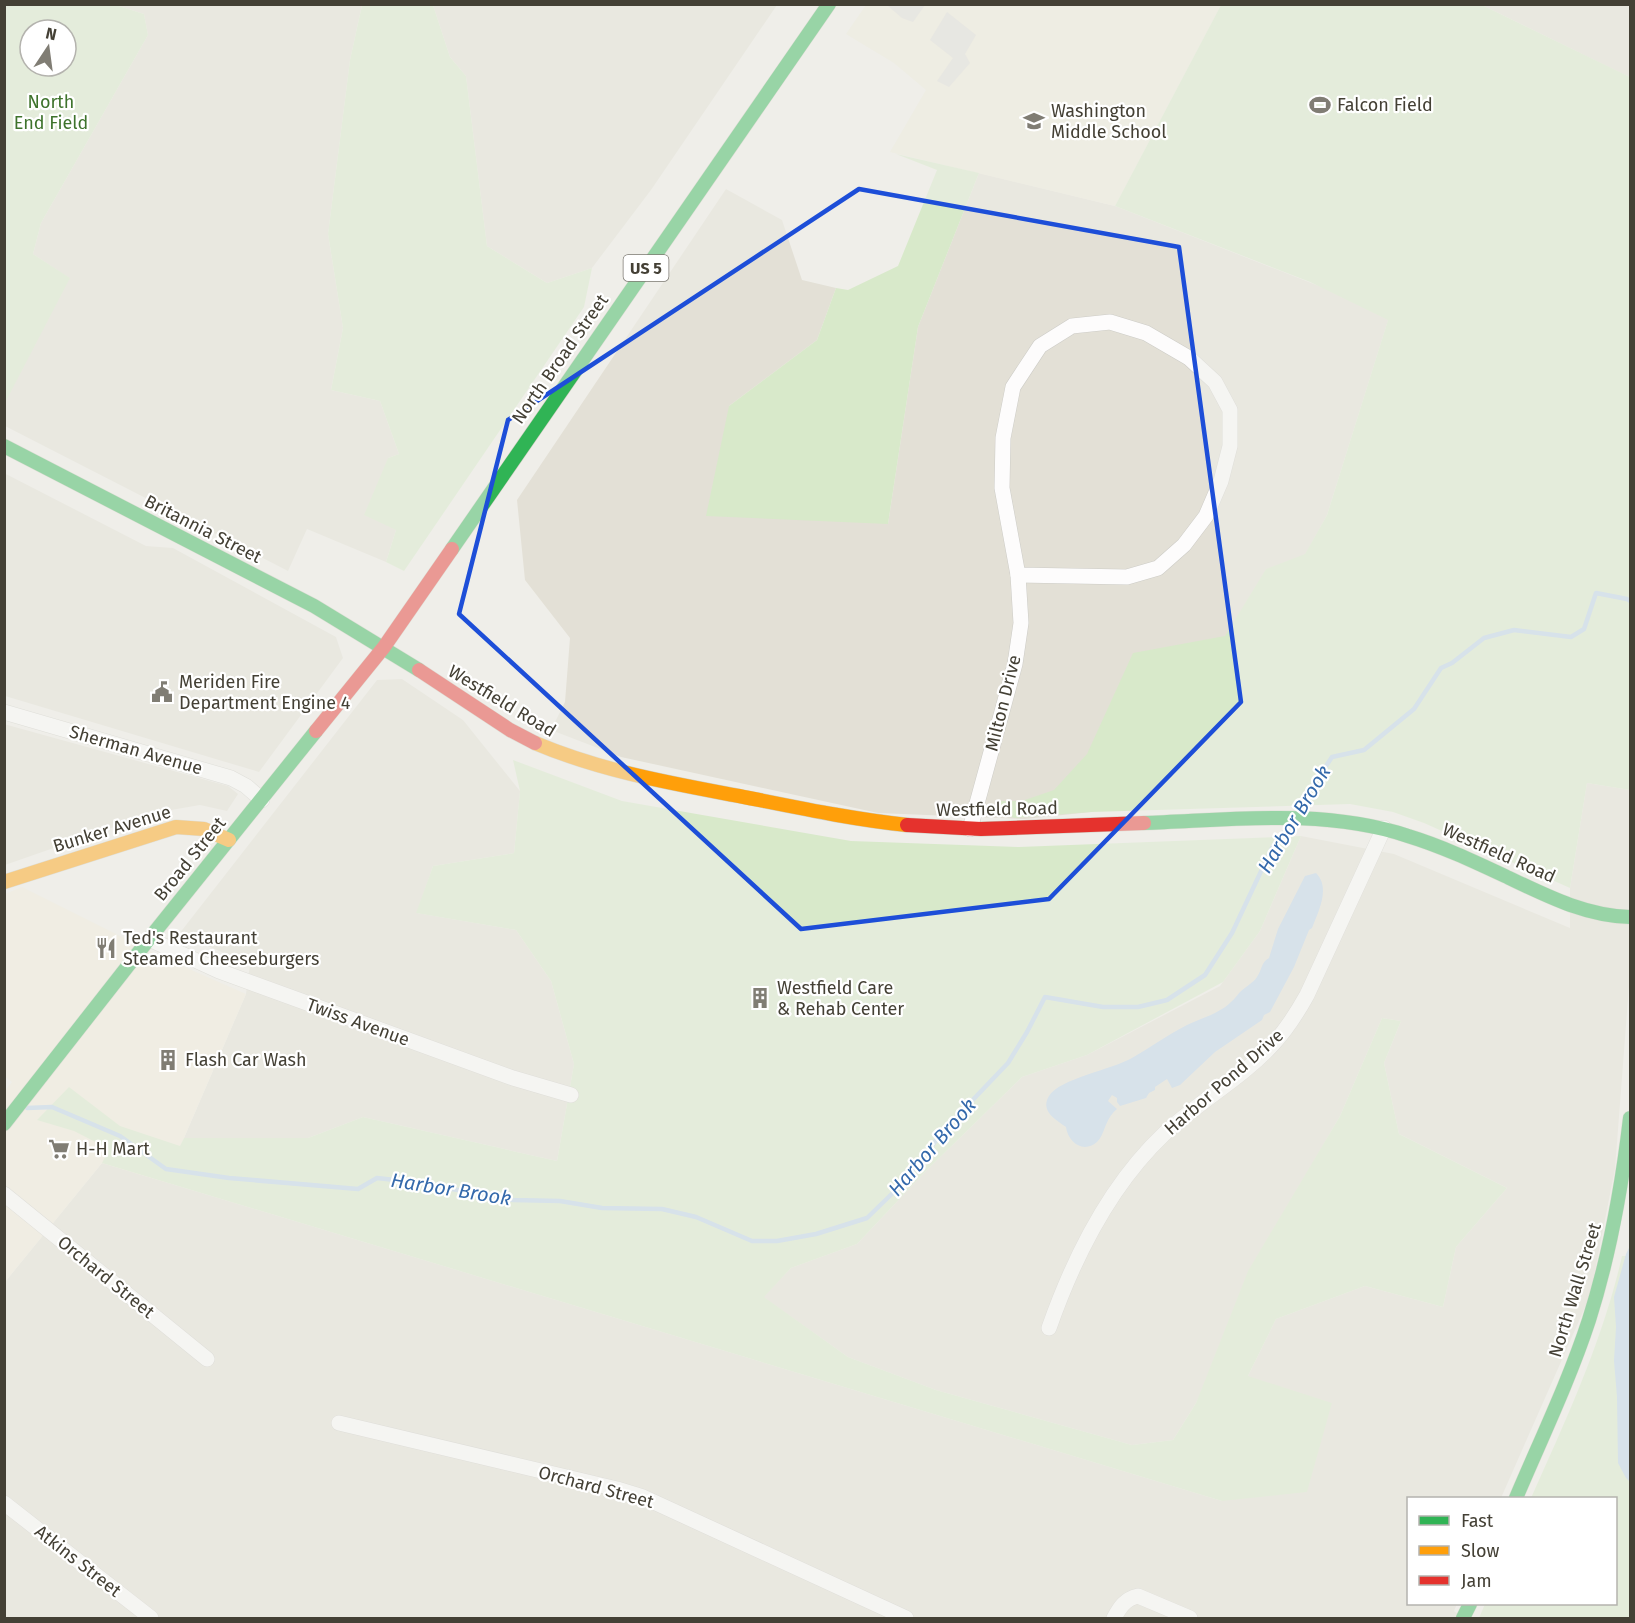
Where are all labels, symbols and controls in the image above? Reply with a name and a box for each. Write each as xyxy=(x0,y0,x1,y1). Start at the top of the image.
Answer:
north arrow xyxy=(18,18,78,78)
text: N xyxy=(44,23,59,44)
park label: North End Field xyxy=(14,91,88,134)
sports icon: Falcon Field xyxy=(1308,93,1332,117)
place label: Falcon Field xyxy=(1337,94,1433,116)
place label: Washington Middle School xyxy=(1051,100,1167,143)
school or university icon: Washington Middle School xyxy=(1022,109,1046,133)
road number: US 5 xyxy=(624,255,668,281)
street label: North Broad Street xyxy=(507,289,613,428)
street label: Britannia Street xyxy=(141,490,266,568)
street label: Milton Drive xyxy=(980,652,1026,754)
street label: Westfield Road xyxy=(444,660,560,742)
place label: Meriden Fire Department Engine 4 xyxy=(179,671,351,714)
public building icon: Meriden Fire Department Engine 4 xyxy=(150,680,174,704)
street label: Sherman Avenue xyxy=(67,720,205,780)
water label: Harbor Brook xyxy=(1252,761,1336,877)
street label: Westfield Road xyxy=(936,797,1058,821)
street label: Bunker Avenue xyxy=(50,801,174,857)
street label: Broad Street xyxy=(149,812,231,905)
street label: Westfield Road xyxy=(1439,818,1559,888)
place label: Ted's Restaurant Steamed Cheeseburgers xyxy=(123,927,319,970)
restaurant icon: Ted's Restaurant Steamed Cheeseburgers xyxy=(94,936,118,960)
place label: Westfield Care & Rehab Center xyxy=(777,977,904,1020)
building icon: Westfield Care & Rehab Center xyxy=(748,986,772,1010)
street label: Twiss Avenue xyxy=(304,993,412,1051)
street label: Harbor Pond Drive xyxy=(1160,1024,1288,1140)
building icon: Flash Car Wash xyxy=(156,1048,180,1072)
place label: Flash Car Wash xyxy=(185,1049,306,1071)
water label: Harbor Brook xyxy=(883,1093,981,1201)
supermarket icon: H-H Mart xyxy=(47,1137,71,1161)
place label: H-H Mart xyxy=(76,1138,150,1160)
water label: Harbor Brook xyxy=(389,1168,513,1210)
street label: North Wall Street xyxy=(1544,1220,1606,1360)
street label: Orchard Street xyxy=(53,1231,159,1323)
street label: Orchard Street xyxy=(536,1461,657,1513)
legend xyxy=(1407,1497,1617,1605)
text: Fast xyxy=(1461,1510,1494,1532)
street label: Atkins Street xyxy=(30,1520,126,1602)
text: Slow xyxy=(1461,1540,1500,1562)
text: Jam xyxy=(1461,1570,1492,1592)

